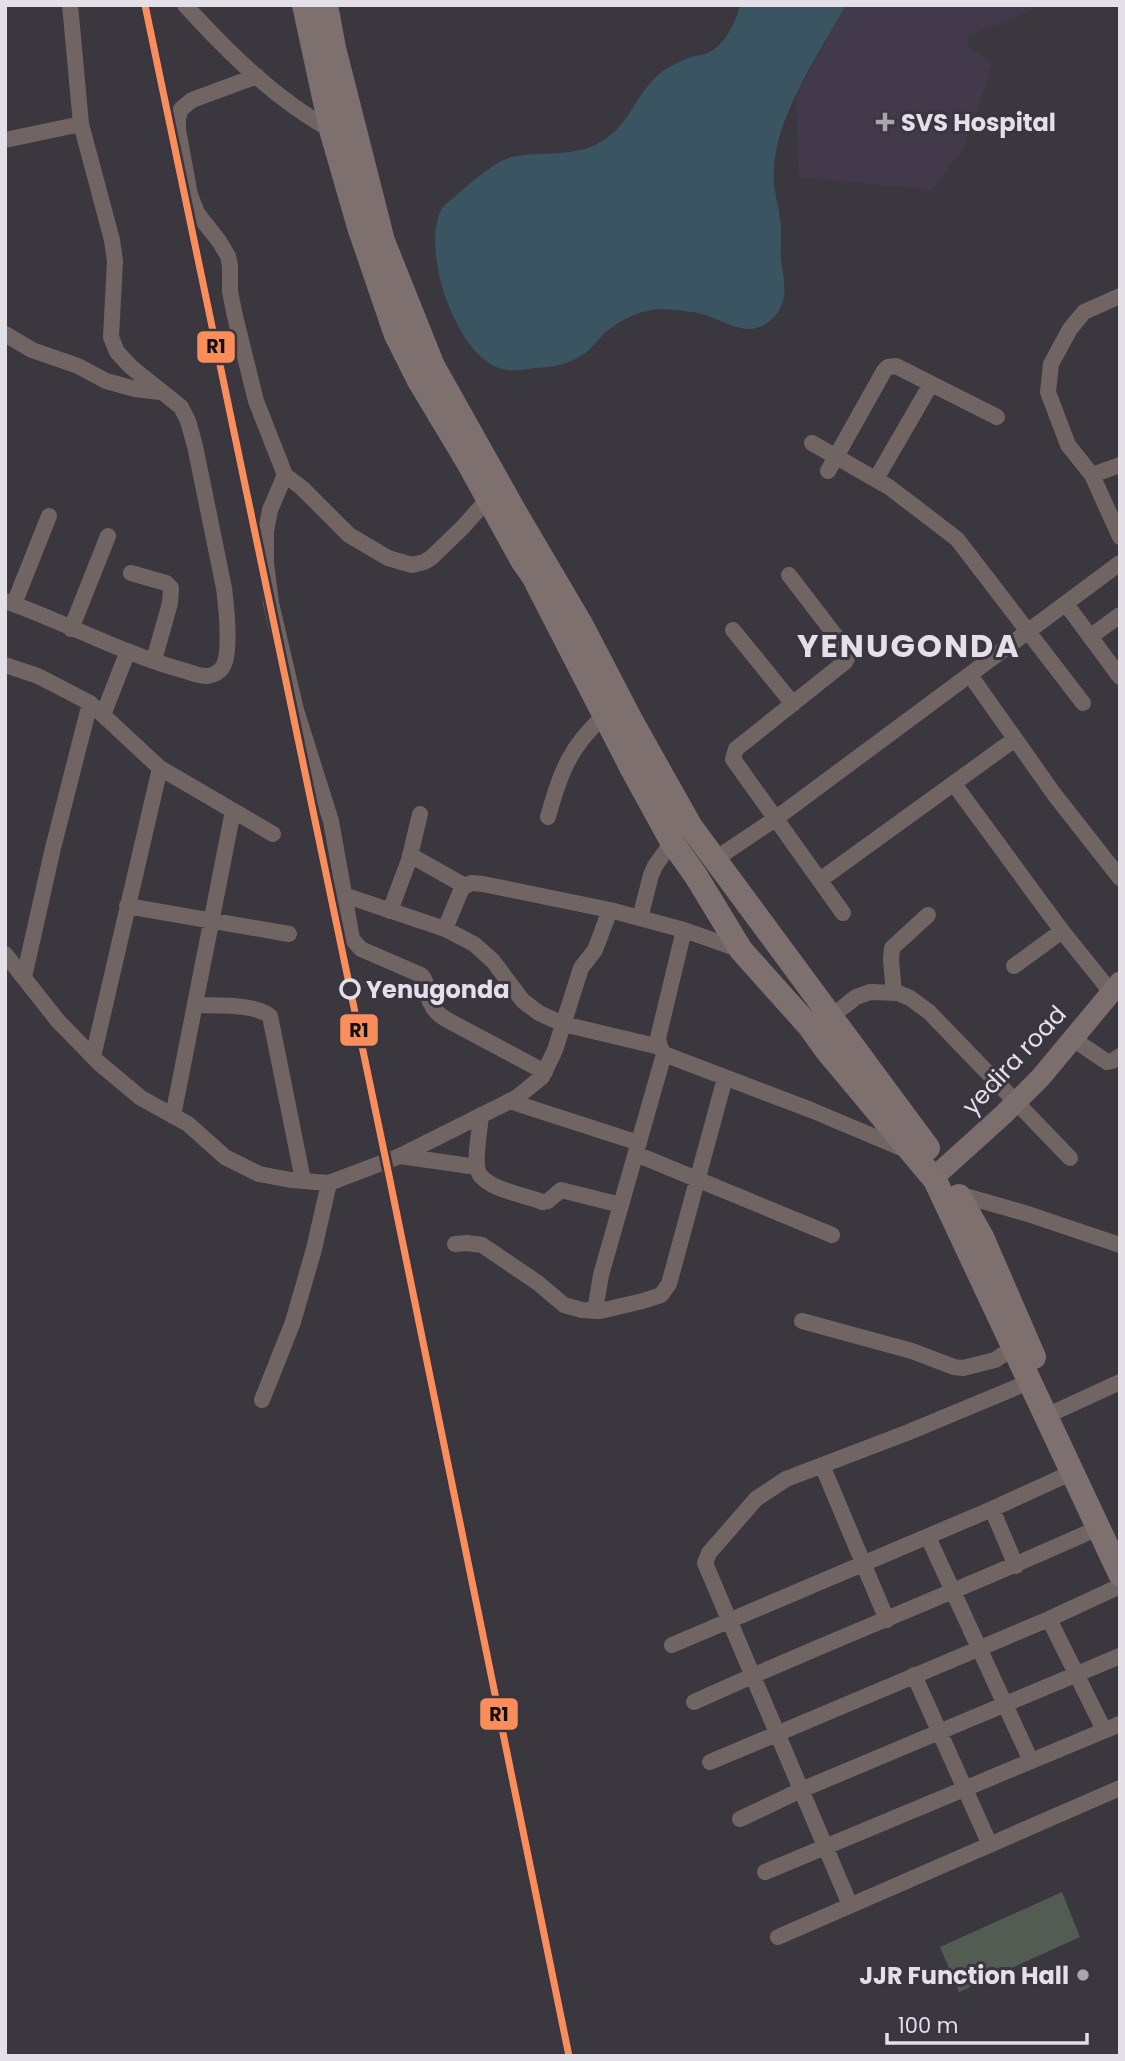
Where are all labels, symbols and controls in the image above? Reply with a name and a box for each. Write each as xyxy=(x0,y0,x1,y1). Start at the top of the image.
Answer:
place label: SVS Hospital xyxy=(901,106,1056,139)
marker: SVS Hospital xyxy=(875,112,895,132)
line badge: R1 xyxy=(196,330,236,364)
text: R1 xyxy=(206,333,226,360)
district label: YENUGONDA xyxy=(797,623,1021,668)
place label: Yenugonda xyxy=(366,973,510,1006)
marker: Yenugonda xyxy=(340,979,360,999)
street label: yedira road xyxy=(955,998,1073,1122)
line badge: R1 xyxy=(339,1013,379,1047)
text: R1 xyxy=(349,1017,369,1044)
line badge: R1 xyxy=(479,1697,519,1731)
text: R1 xyxy=(489,1701,509,1728)
place label: JJR Function Hall xyxy=(859,1959,1069,1992)
marker: JJR Function Hall xyxy=(1075,1967,1091,1983)
scale bar xyxy=(887,2002,1086,2046)
text: 100 m xyxy=(898,2011,958,2040)

